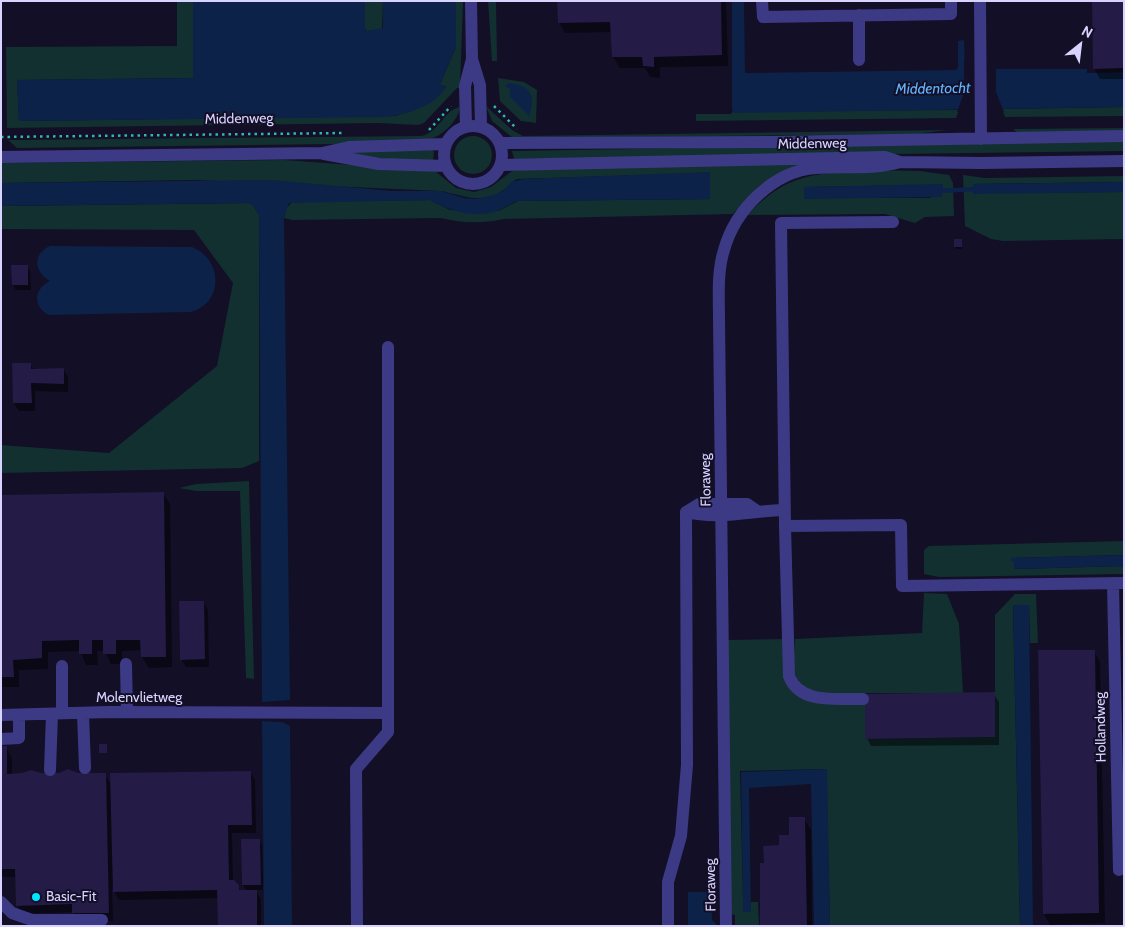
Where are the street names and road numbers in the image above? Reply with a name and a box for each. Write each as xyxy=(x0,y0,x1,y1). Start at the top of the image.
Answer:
street label: Middenweg xyxy=(204,110,274,128)
street label: Middenweg xyxy=(777,135,847,153)
street label: Floraweg xyxy=(697,453,715,507)
street label: Molenvlietweg xyxy=(96,690,182,706)
street label: Hollandweg xyxy=(1092,692,1110,762)
street label: Floraweg xyxy=(702,858,720,912)

